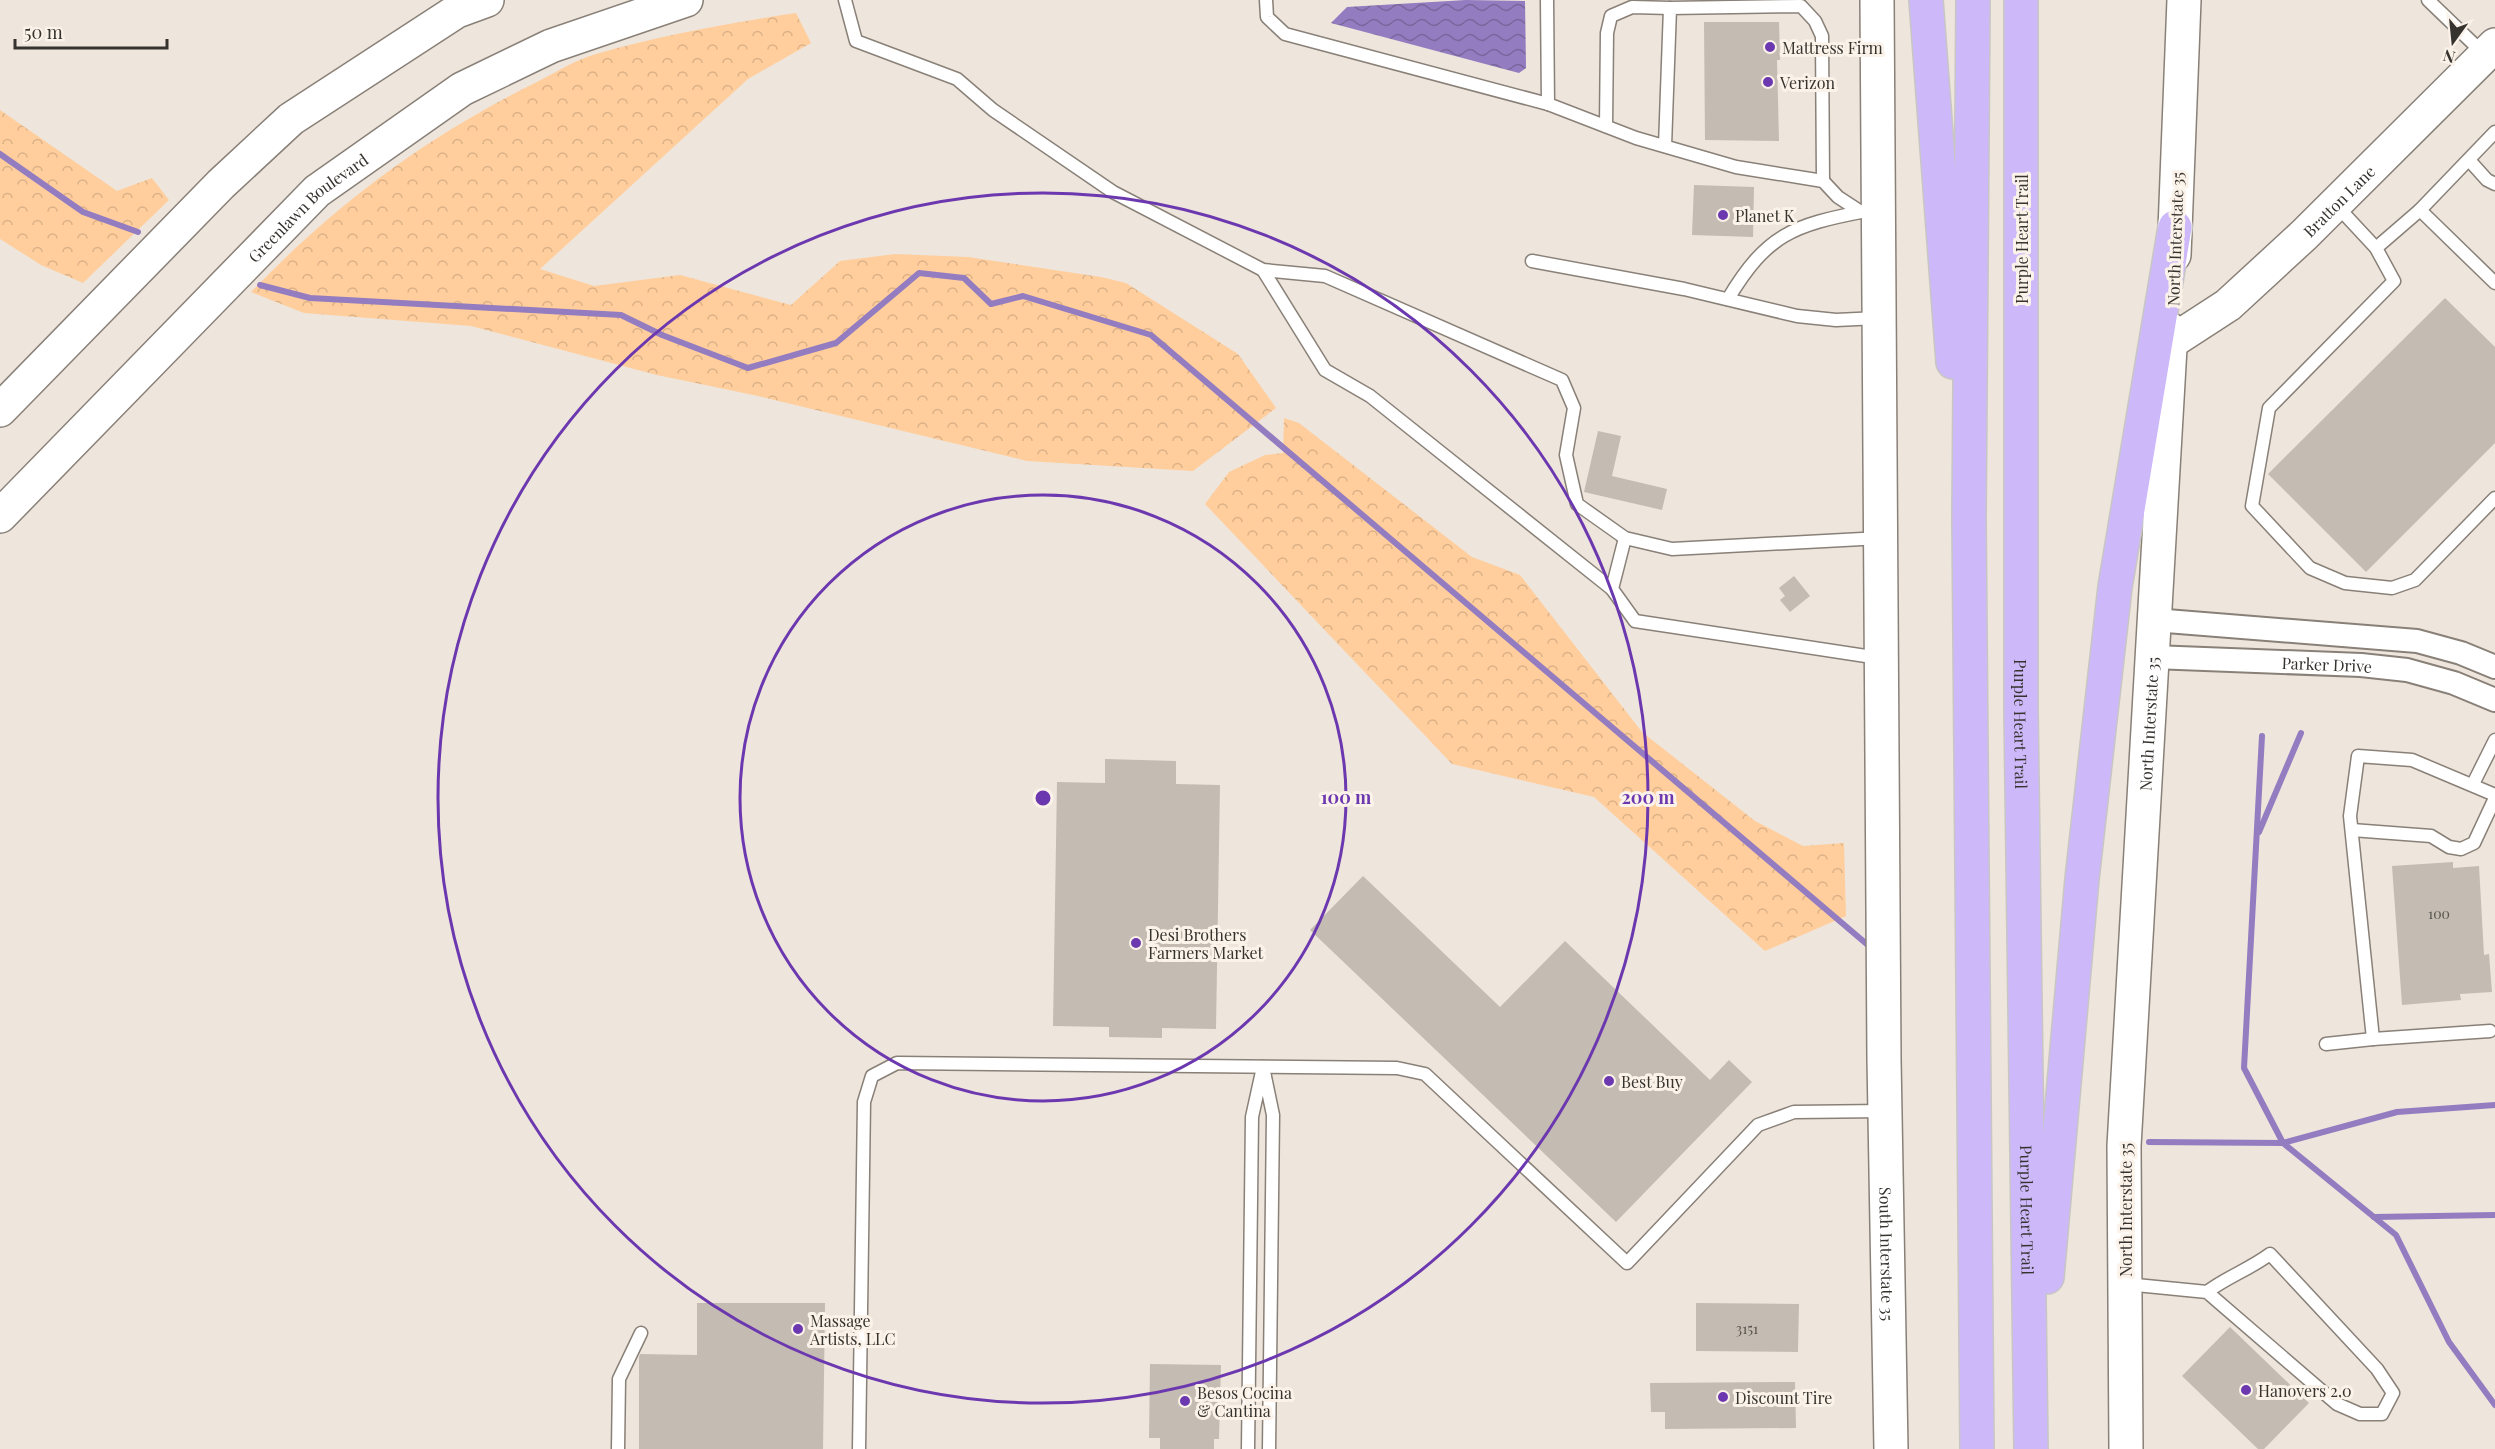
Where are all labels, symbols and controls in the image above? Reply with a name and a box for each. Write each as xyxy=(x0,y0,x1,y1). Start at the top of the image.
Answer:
scale bar xyxy=(15,12,166,50)
north arrow xyxy=(2423,12,2483,72)
text: 50 m xyxy=(24,20,63,44)
place label: Mattress Firm xyxy=(1782,37,1883,58)
marker: Mattress Firm xyxy=(1763,40,1777,54)
text: N xyxy=(2440,45,2457,69)
place label: Verizon xyxy=(1779,72,1835,93)
marker: Verizon xyxy=(1761,75,1775,89)
street label: Greenlawn Boulevard xyxy=(243,148,372,267)
street label: Bratton Lane xyxy=(2298,160,2379,241)
street label: North Interstate 35 xyxy=(2162,172,2188,306)
street label: Purple Heart Trail xyxy=(2011,174,2032,304)
place label: Planet K xyxy=(1735,205,1795,226)
marker: Planet K xyxy=(1716,208,1730,222)
street label: Parker Drive xyxy=(2281,651,2373,677)
street label: North Interstate 35 xyxy=(2134,656,2163,791)
street label: Purple Heart Trail xyxy=(2011,659,2033,790)
text: 100 m xyxy=(1321,785,1372,809)
text: 200 m xyxy=(1621,785,1675,809)
centre of rings xyxy=(1033,788,1053,808)
house number: 100 xyxy=(2428,904,2450,923)
place label: Desi Brothers Farmers Market xyxy=(1148,924,1264,963)
marker: Desi Brothers Farmers Market xyxy=(1129,936,1143,950)
place label: Best Buy xyxy=(1621,1071,1683,1092)
marker: Best Buy xyxy=(1602,1074,1616,1088)
street label: North Interstate 35 xyxy=(2115,1143,2136,1277)
street label: Purple Heart Trail xyxy=(2016,1145,2039,1275)
street label: South Interstate 35 xyxy=(1876,1187,1899,1321)
place label: Massage Artists, LLC xyxy=(809,1310,896,1349)
house number: 3151 xyxy=(1736,1319,1758,1338)
marker: Massage Artists, LLC xyxy=(791,1322,805,1336)
place label: Hanovers 2.0 xyxy=(2258,1380,2352,1401)
place label: Besos Cocina & Cantina xyxy=(1197,1382,1292,1421)
marker: Hanovers 2.0 xyxy=(2239,1383,2253,1397)
place label: Discount Tire xyxy=(1735,1387,1832,1408)
marker: Discount Tire xyxy=(1716,1390,1730,1404)
marker: Besos Cocina & Cantina xyxy=(1178,1394,1192,1408)

